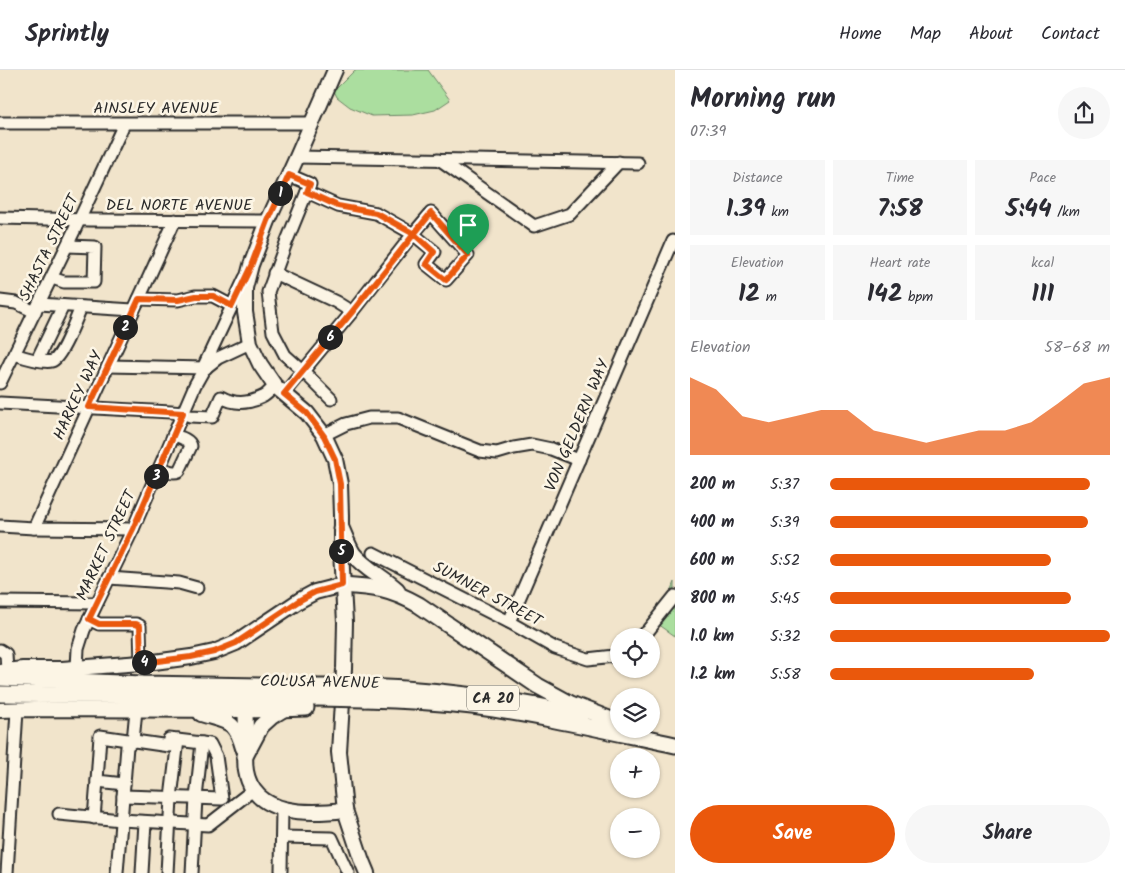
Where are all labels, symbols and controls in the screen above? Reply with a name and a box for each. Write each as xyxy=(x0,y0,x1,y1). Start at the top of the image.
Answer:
text: Sprintly xyxy=(25,15,109,54)
text: Home xyxy=(839,20,882,49)
text: Map xyxy=(910,20,941,49)
text: About xyxy=(969,20,1013,49)
text: Contact xyxy=(1041,20,1100,49)
text: Morning run xyxy=(690,77,836,122)
button: share xyxy=(1058,87,1110,139)
street label: AINSLEY AVENUE xyxy=(93,96,219,121)
text: 07:39 xyxy=(690,119,726,144)
text: Distance xyxy=(732,167,782,189)
text: Time xyxy=(886,167,914,189)
text: Pace xyxy=(1029,167,1056,189)
pin: 1 xyxy=(268,180,292,206)
text: 1 xyxy=(278,182,283,204)
street label: SHASTA STREET xyxy=(13,189,87,305)
text: 1.39 xyxy=(726,189,766,229)
text: 7:58 xyxy=(877,189,923,229)
text: 5:44 xyxy=(1005,189,1052,229)
street label: DEL NORTE AVENUE xyxy=(106,193,253,218)
text: km xyxy=(766,201,789,223)
text: /km xyxy=(1052,201,1080,223)
pin xyxy=(447,204,489,255)
icon: arrive xyxy=(454,211,482,239)
text: Elevation xyxy=(731,252,784,274)
text: Heart rate xyxy=(870,252,930,274)
text: kcal xyxy=(1031,252,1054,274)
text: 12 xyxy=(738,274,760,314)
text: 142 xyxy=(867,274,902,314)
text: 111 xyxy=(1031,274,1054,314)
text: m xyxy=(760,286,777,308)
text: bpm xyxy=(902,286,933,308)
pin: 2 xyxy=(112,314,138,340)
text: 2 xyxy=(121,316,130,338)
pin: 6 xyxy=(318,324,342,350)
text: 6 xyxy=(327,326,334,348)
text: Elevation xyxy=(690,335,751,360)
text: 58–68 m xyxy=(1044,335,1110,360)
street label: HARKEY WAY xyxy=(47,346,110,444)
street label: VON GELDERN WAY xyxy=(538,355,617,495)
pin: 3 xyxy=(144,464,168,488)
text: 3 xyxy=(153,465,160,487)
text: 200 m xyxy=(690,472,735,497)
text: 5:37 xyxy=(770,472,799,497)
street label: MARKET STREET xyxy=(70,485,143,605)
text: 400 m xyxy=(690,510,734,535)
text: 5:39 xyxy=(770,510,799,535)
pin: 5 xyxy=(328,538,354,564)
text: 5 xyxy=(338,540,345,562)
text: 600 m xyxy=(690,548,734,573)
text: 5:52 xyxy=(770,548,800,573)
street label: SUMNER STREET xyxy=(428,555,548,634)
text: 800 m xyxy=(690,586,735,611)
text: 5:45 xyxy=(770,586,800,611)
text: 1.0 km xyxy=(690,624,734,649)
text: 5:32 xyxy=(770,624,801,649)
map controls xyxy=(610,628,660,858)
button: locate xyxy=(610,628,660,678)
pin: 4 xyxy=(132,650,156,674)
text: 4 xyxy=(141,651,148,673)
text: 1.2 km xyxy=(690,662,735,687)
text: 5:58 xyxy=(770,662,801,687)
street label: COLUSA AVENUE xyxy=(260,669,381,696)
road number: CA 20 xyxy=(467,686,519,710)
button: layers xyxy=(610,688,660,738)
button: + xyxy=(610,748,660,798)
button: Save xyxy=(690,805,895,863)
button: Share xyxy=(905,805,1110,863)
button: − xyxy=(610,808,660,858)

